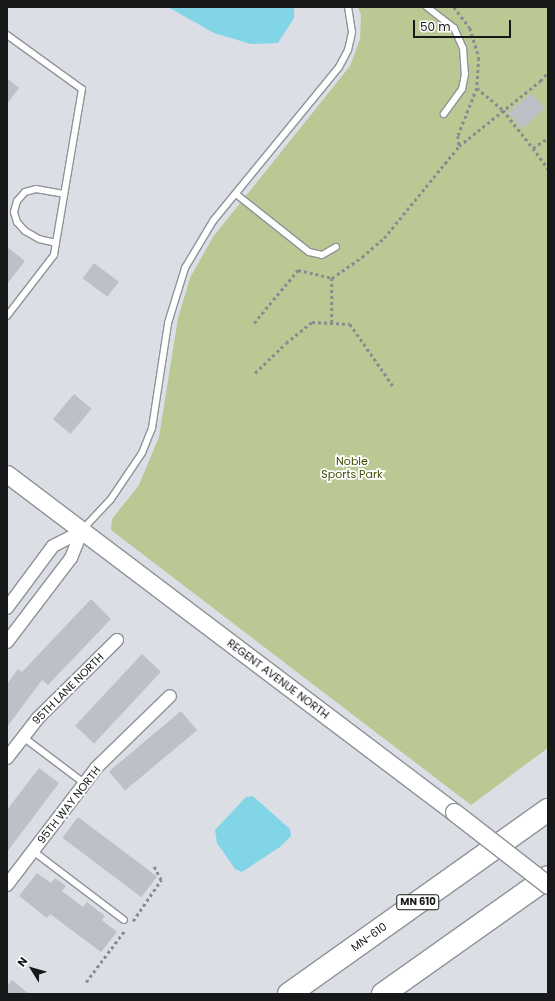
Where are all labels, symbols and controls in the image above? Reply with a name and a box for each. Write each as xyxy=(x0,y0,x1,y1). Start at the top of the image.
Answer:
scale bar xyxy=(415,12,513,38)
text: 50 m xyxy=(420,18,451,35)
park label: Noble Sports Park xyxy=(321,455,383,481)
street label: REGENT AVENUE NORTH xyxy=(225,636,331,722)
street label: 95TH LANE NORTH xyxy=(30,651,106,727)
street label: 95TH WAY NORTH xyxy=(35,764,103,846)
road number: MN 610 xyxy=(396,894,440,910)
street label: MN-610 xyxy=(349,920,389,954)
north arrow xyxy=(12,949,52,989)
text: N xyxy=(14,954,31,970)

